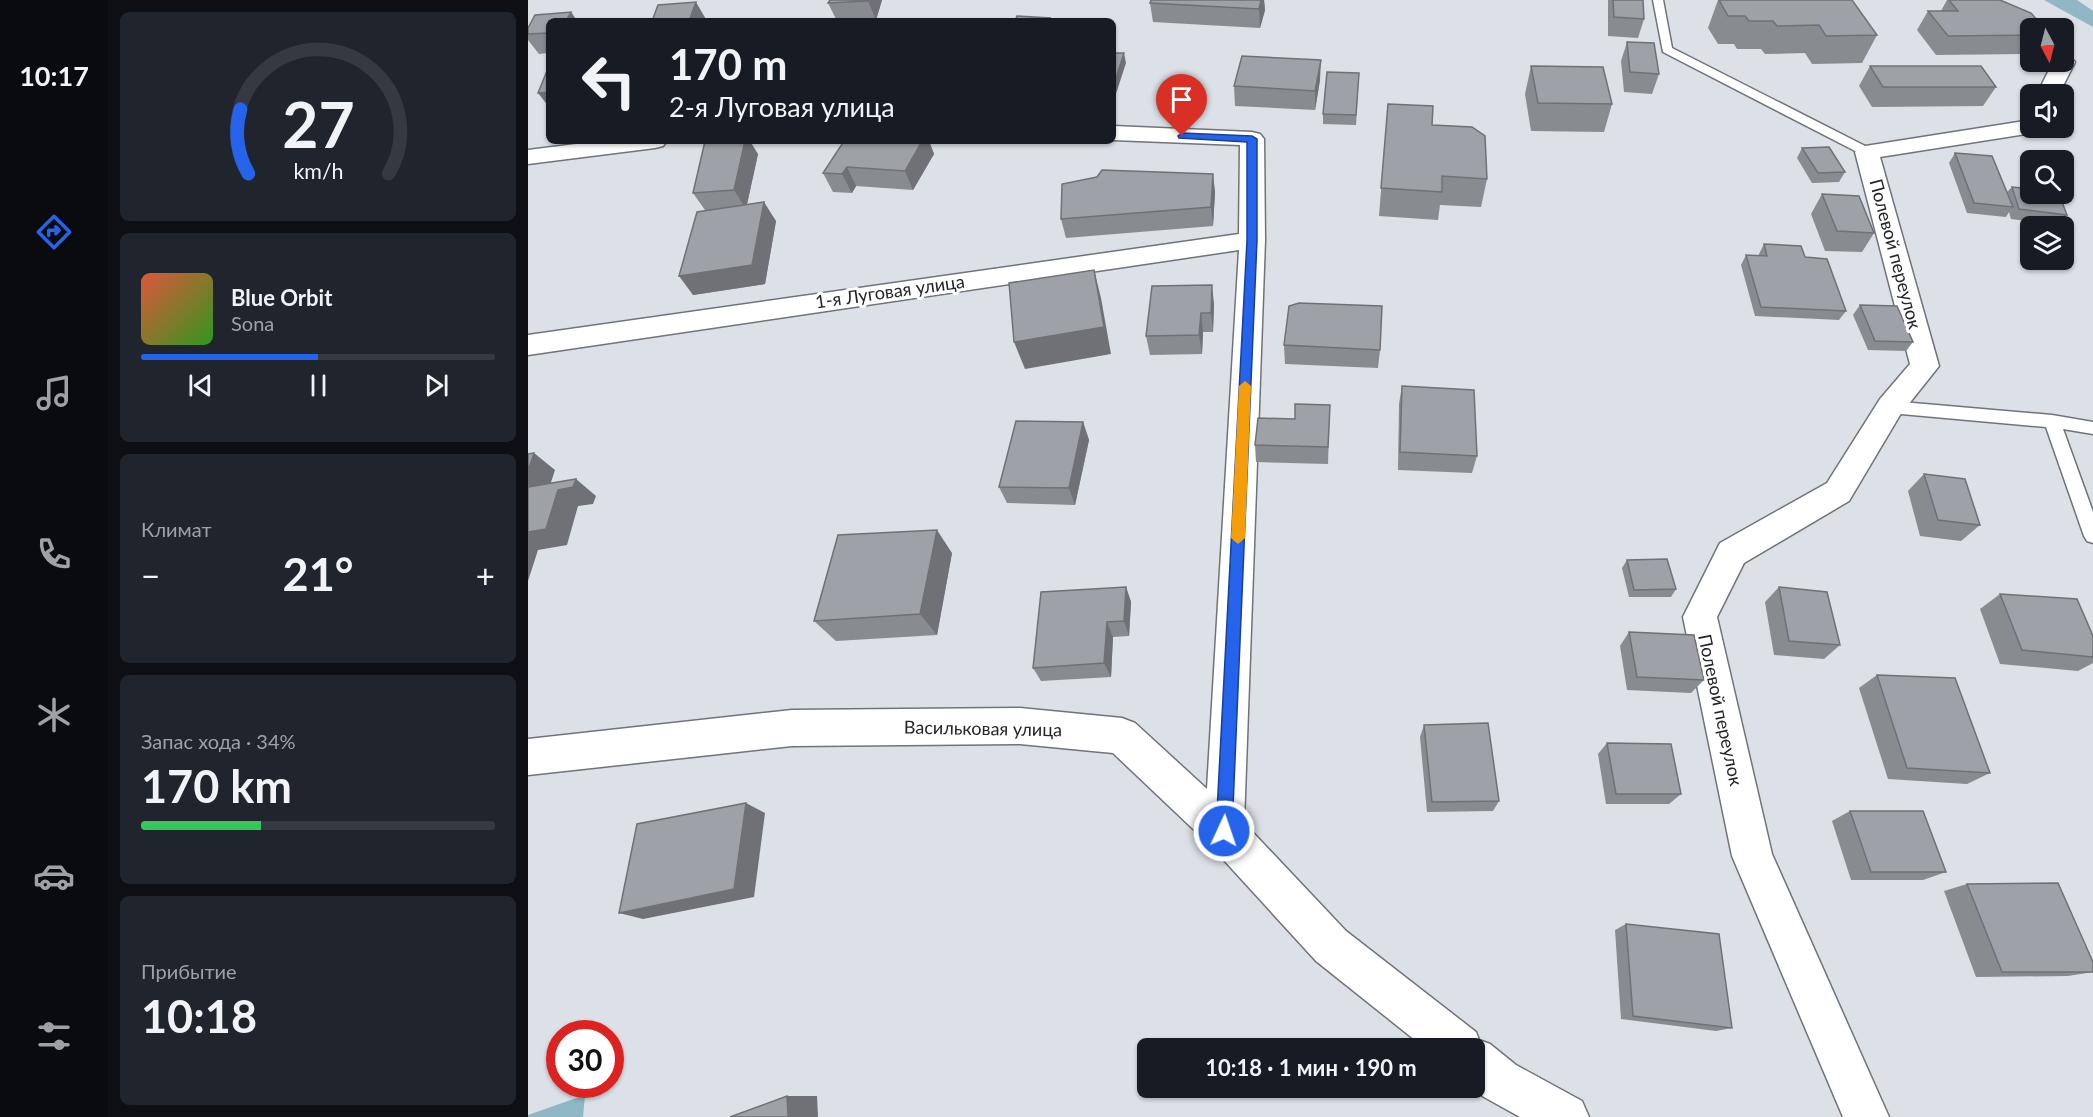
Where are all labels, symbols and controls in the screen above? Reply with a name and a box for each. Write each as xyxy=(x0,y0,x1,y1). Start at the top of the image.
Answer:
north arrow xyxy=(2020,18,2074,72)
map controls xyxy=(2020,18,2074,270)
text: 170 m xyxy=(669,39,787,89)
icon: left xyxy=(570,42,648,120)
text: 10:17 xyxy=(19,59,89,92)
pin xyxy=(1156,74,1207,136)
icon: arrive xyxy=(1165,83,1198,116)
button: sound xyxy=(2020,84,2074,138)
text: 27 xyxy=(282,86,354,161)
text: 2-я Луговая улица xyxy=(669,90,895,123)
button: search xyxy=(2020,150,2074,204)
text: km/h xyxy=(293,158,343,184)
street label: Полевой переулок xyxy=(1865,176,1927,332)
icon: directions xyxy=(33,211,75,253)
button: layers xyxy=(2020,216,2074,270)
street label: 1-я Луговая улица xyxy=(814,270,966,312)
text: Blue Orbit xyxy=(231,284,332,311)
text: Sona xyxy=(231,311,274,335)
icon: previous xyxy=(184,369,217,402)
icon: pause xyxy=(302,369,335,402)
icon: next xyxy=(420,369,453,402)
icon: music xyxy=(33,372,75,414)
text: Климат xyxy=(141,517,212,541)
icon: phone xyxy=(33,533,75,575)
text: 21° xyxy=(283,547,353,601)
text: − xyxy=(141,555,160,595)
text: + xyxy=(476,555,495,595)
street label: Полевой переулок xyxy=(1694,632,1748,788)
icon: climate xyxy=(33,694,75,736)
street label: Васильковая улица xyxy=(904,716,1062,740)
text: Запас хода · 34% xyxy=(141,729,296,753)
text: 170 km xyxy=(141,759,292,813)
position arrow xyxy=(1192,799,1256,863)
icon: car xyxy=(33,855,75,897)
text: Прибытие xyxy=(141,959,237,983)
text: 10:18 xyxy=(141,989,257,1043)
icon: filters xyxy=(33,1015,75,1057)
speed limit sign: 30 xyxy=(546,1020,624,1098)
text: 10:18 · 1 мин · 190 m xyxy=(1205,1054,1417,1081)

